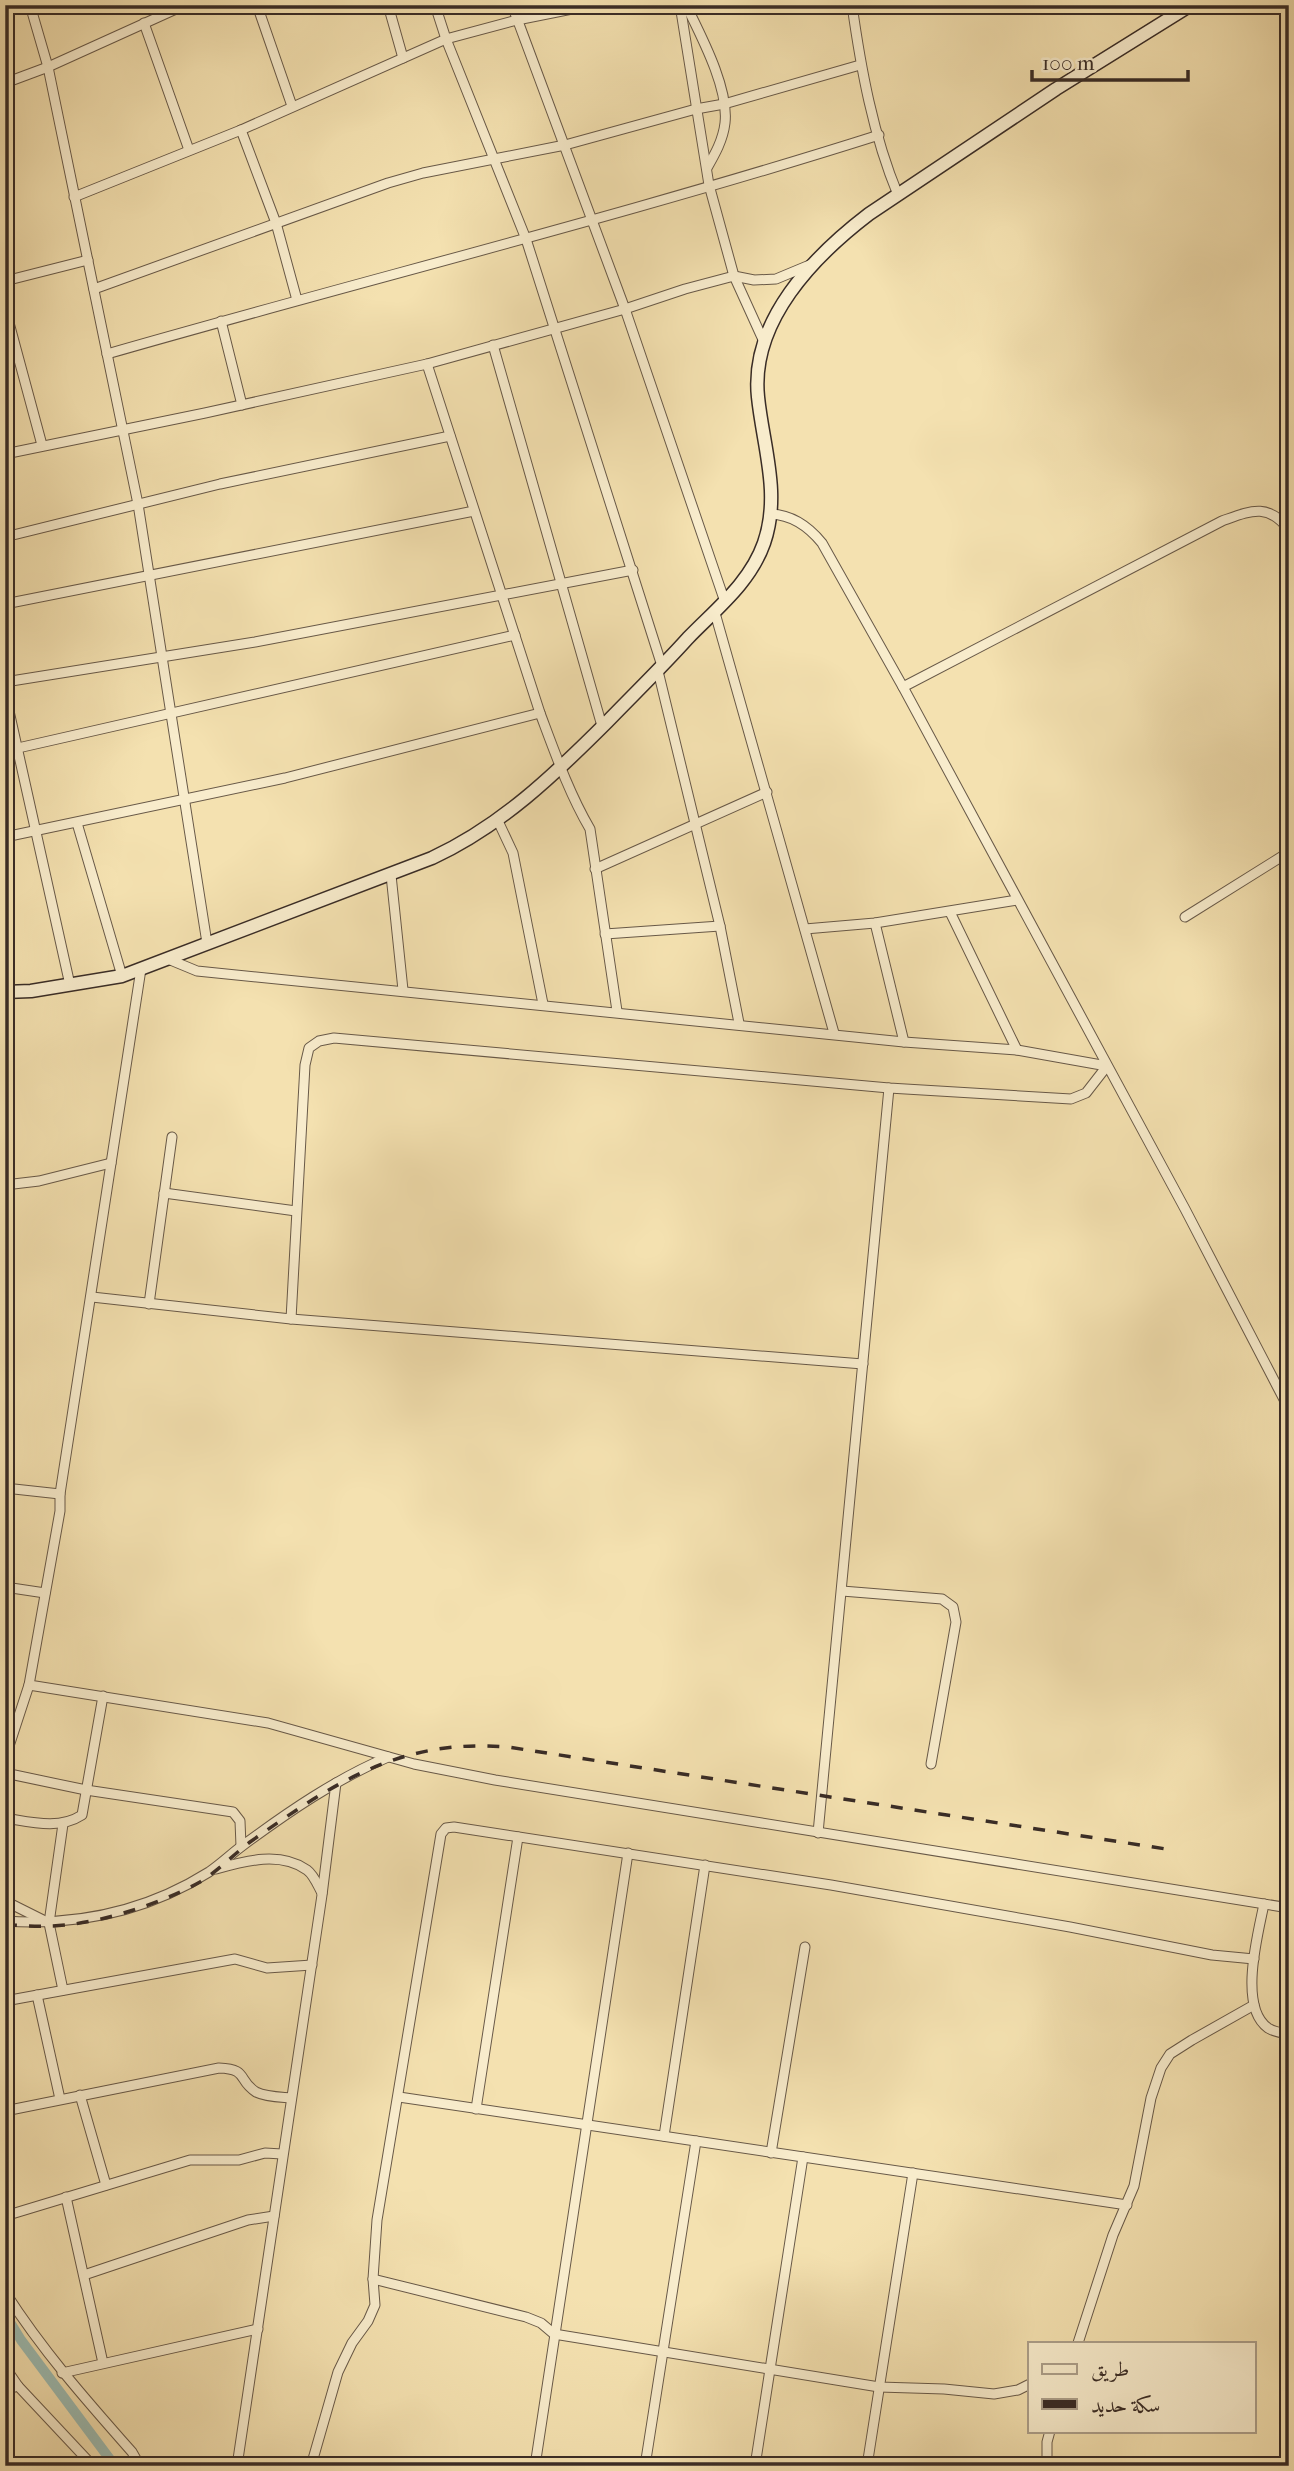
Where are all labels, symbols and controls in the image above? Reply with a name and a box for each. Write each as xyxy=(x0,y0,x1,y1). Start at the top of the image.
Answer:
scale bar xyxy=(1032,38,1187,82)
text: 100 m xyxy=(1042,51,1095,75)
legend xyxy=(1028,2342,1256,2432)
text: طريق xyxy=(1091,2357,1129,2382)
text: سكة حديد xyxy=(1091,2393,1161,2418)

